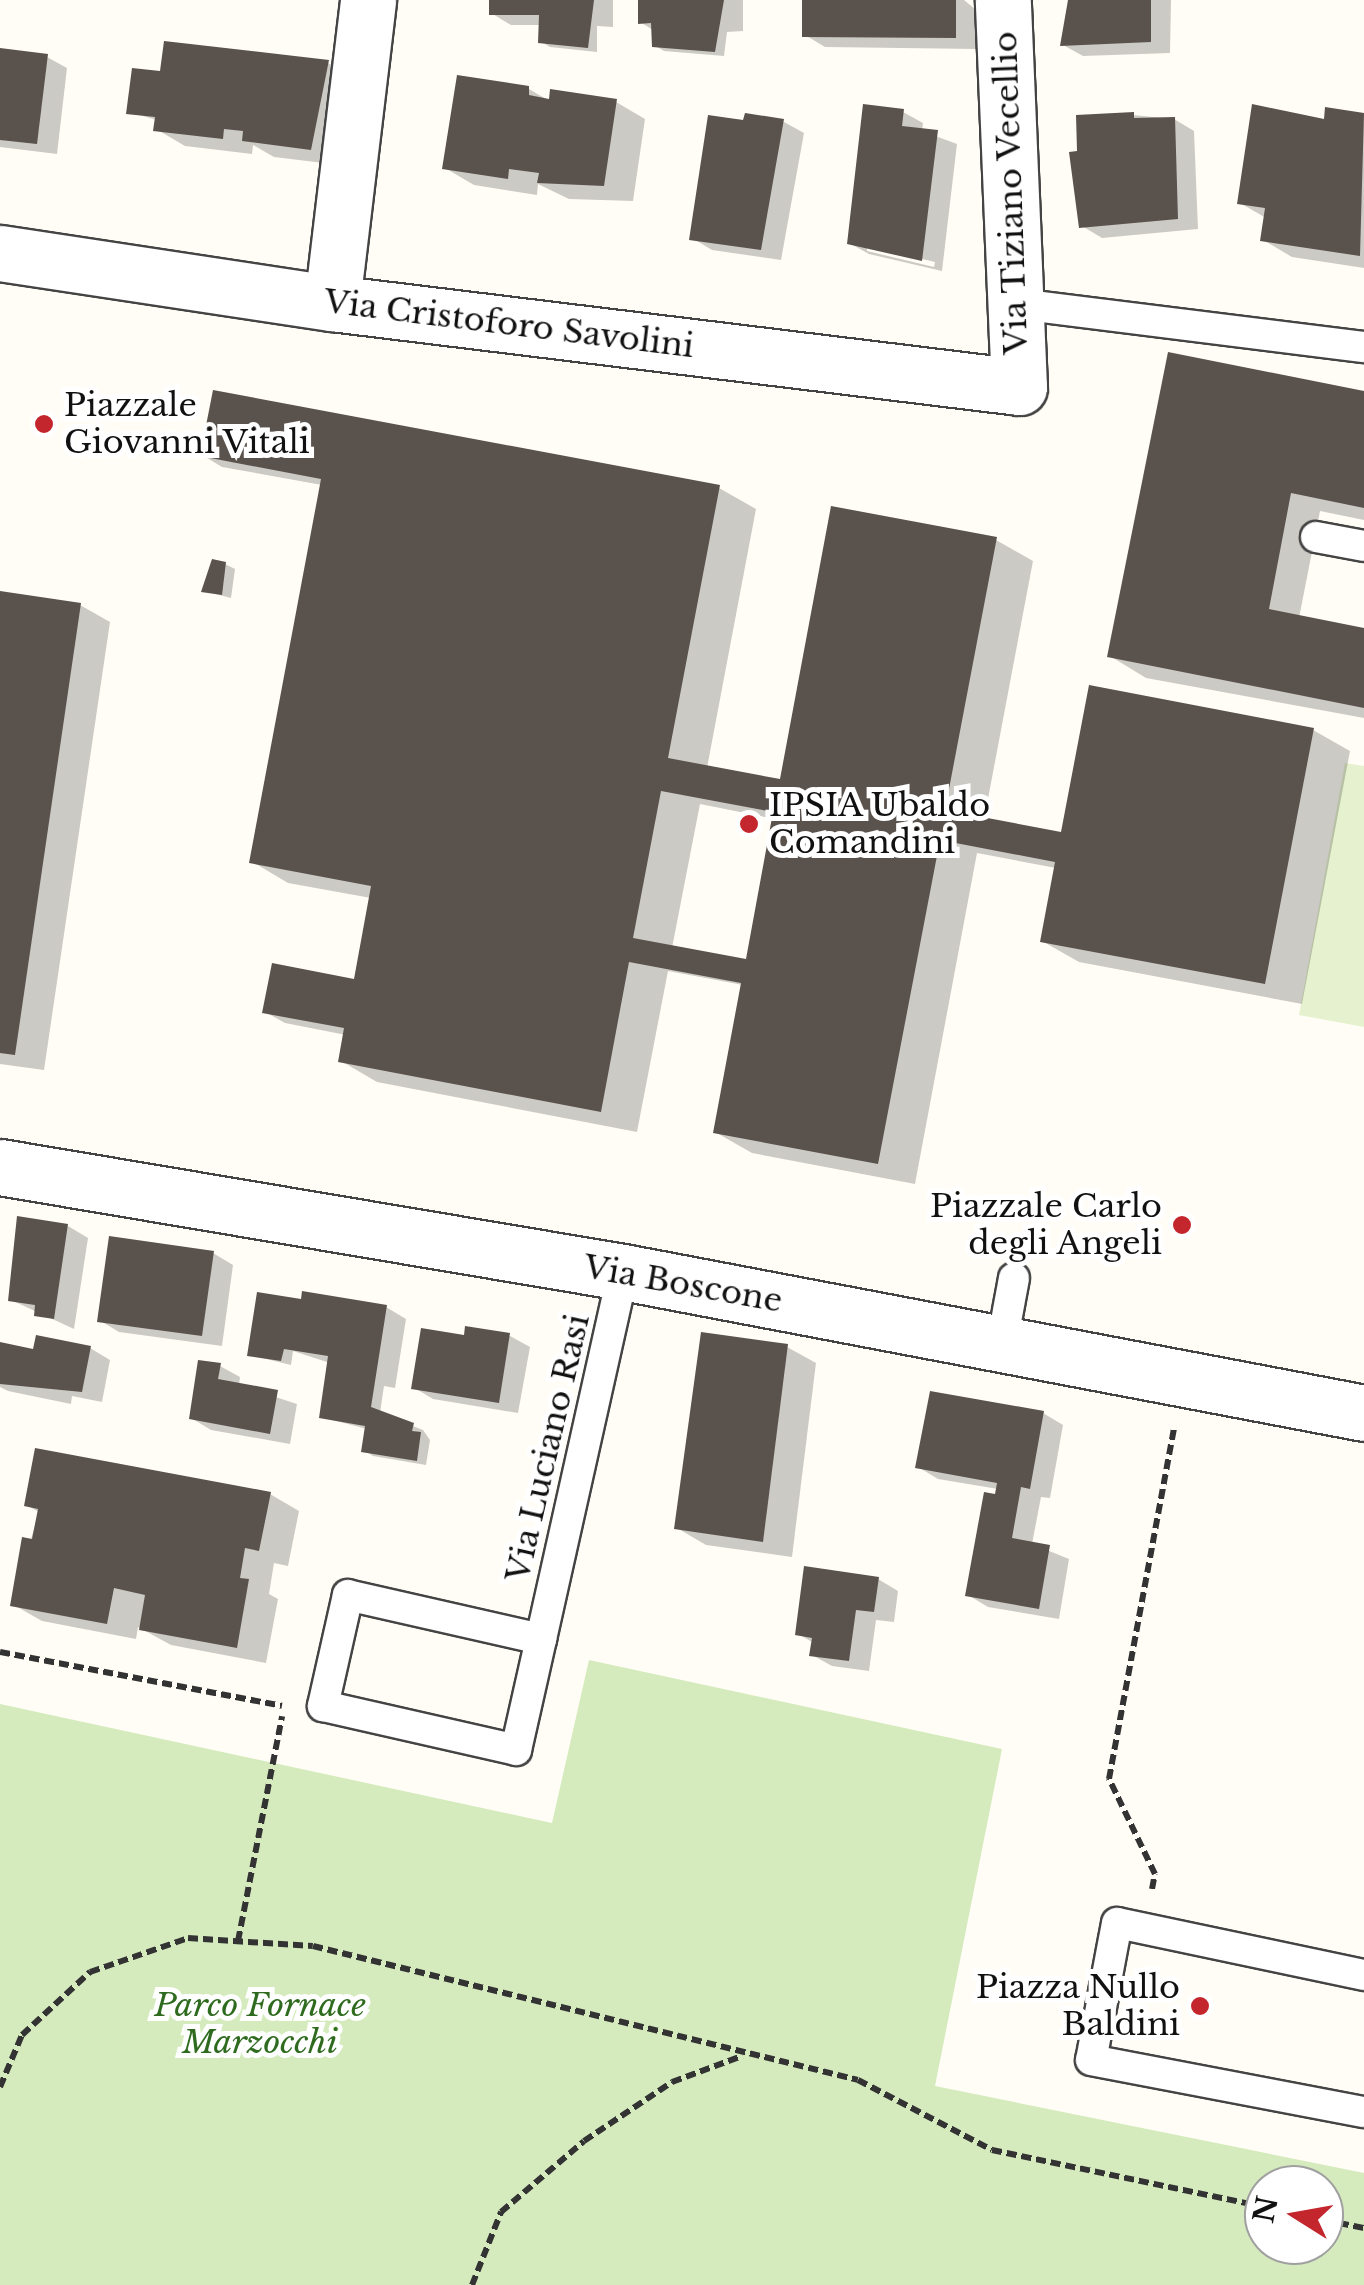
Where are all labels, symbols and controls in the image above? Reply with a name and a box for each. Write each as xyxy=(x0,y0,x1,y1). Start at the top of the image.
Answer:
street label: Via Tiziano Vecellio xyxy=(986,30,1036,356)
street label: Via Cristoforo Savolini xyxy=(322,282,696,366)
place label: Piazzale Giovanni Vitali xyxy=(64,387,311,462)
marker: Piazzale Giovanni Vitali xyxy=(33,413,55,435)
place label: IPSIA Ubaldo Comandini xyxy=(769,787,991,862)
marker: IPSIA Ubaldo Comandini xyxy=(738,813,760,835)
place label: Piazzale Carlo degli Angeli xyxy=(930,1188,1162,1263)
marker: Piazzale Carlo degli Angeli xyxy=(1171,1214,1193,1236)
street label: Via Boscone xyxy=(581,1248,785,1320)
street label: Via Luciano Rasi xyxy=(499,1310,597,1586)
place label: Piazza Nullo Baldini xyxy=(976,1969,1180,2044)
park label: Parco Fornace Marzocchi xyxy=(154,1987,366,2062)
marker: Piazza Nullo Baldini xyxy=(1189,1995,1211,2017)
north arrow xyxy=(1244,2165,1344,2265)
text: N xyxy=(1246,2193,1286,2226)

